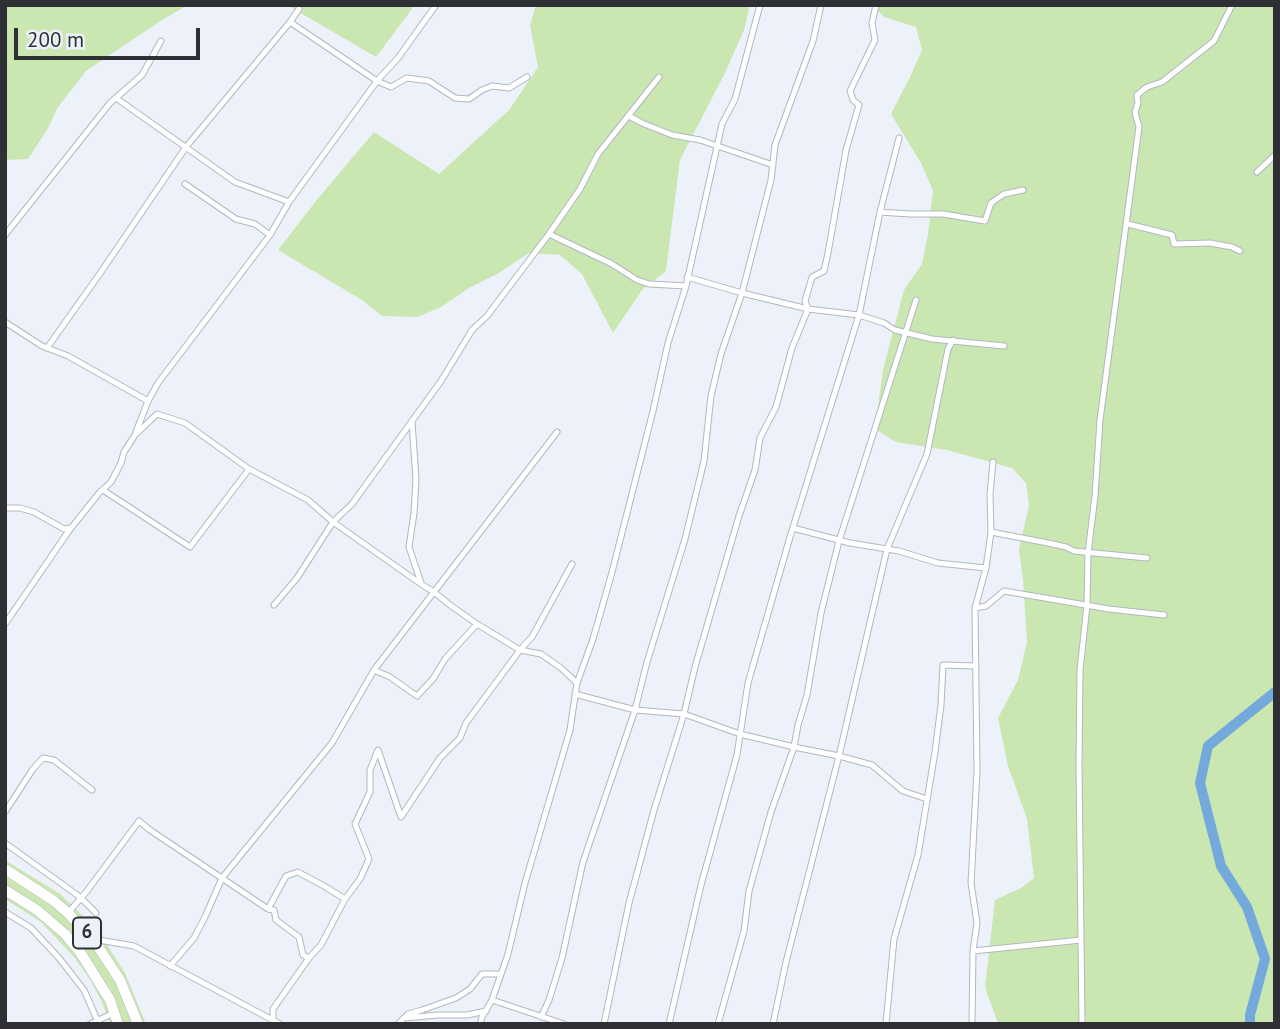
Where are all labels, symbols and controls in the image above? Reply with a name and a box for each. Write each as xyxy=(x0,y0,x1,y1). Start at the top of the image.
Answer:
scale bar xyxy=(18,14,203,58)
text: 200 m xyxy=(27,26,84,53)
road number: 6 xyxy=(73,917,101,948)

